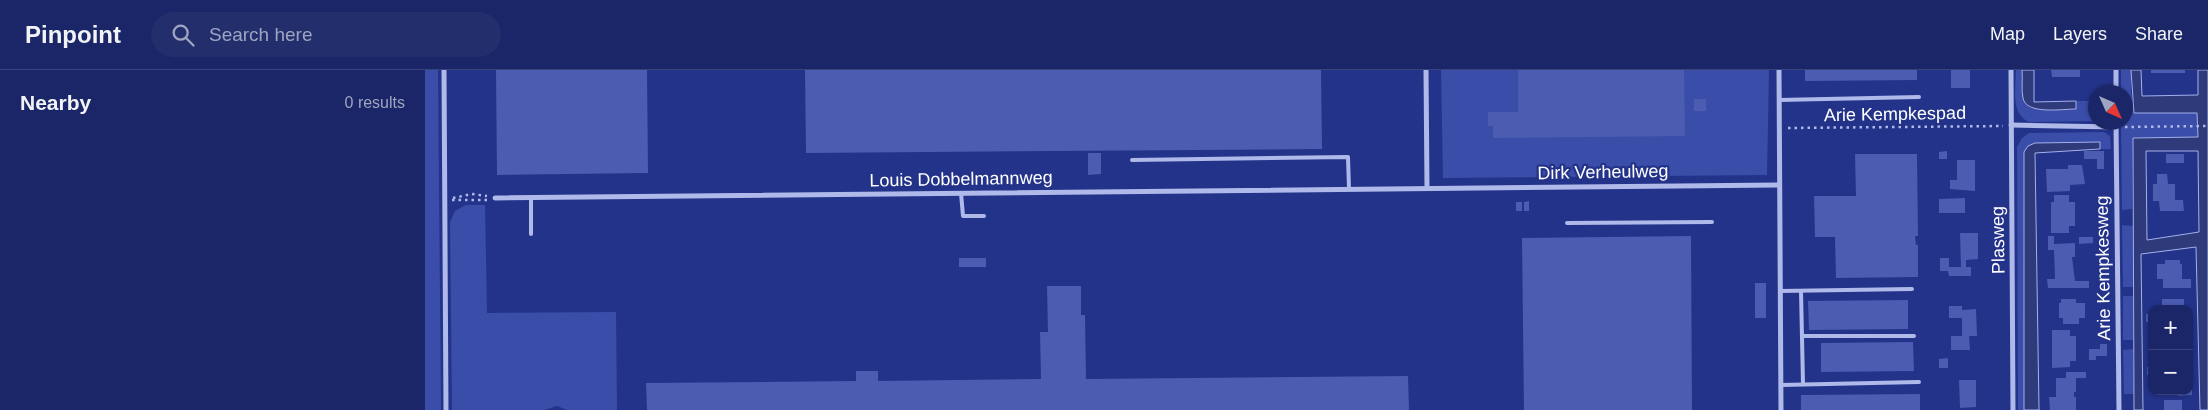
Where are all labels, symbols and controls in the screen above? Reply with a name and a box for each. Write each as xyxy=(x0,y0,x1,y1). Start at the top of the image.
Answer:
search box xyxy=(151,12,501,57)
text: Pinpoint xyxy=(25,21,121,48)
icon: search xyxy=(169,21,197,49)
text: Search here xyxy=(209,24,313,45)
text: Map xyxy=(1990,24,2025,44)
text: Layers xyxy=(2053,24,2107,44)
text: Share xyxy=(2135,24,2183,44)
north arrow xyxy=(2088,85,2133,130)
text: Nearby xyxy=(20,91,91,114)
text: 0 results xyxy=(345,94,405,111)
street label: Arie Kempkespad xyxy=(1824,103,1966,125)
street label: Dirk Verheulweg xyxy=(1537,161,1669,183)
street label: Louis Dobbelmannweg xyxy=(869,167,1053,191)
street label: Arie Kempkesweg xyxy=(2092,195,2114,341)
street label: Plasweg xyxy=(1987,206,2009,274)
map controls xyxy=(2148,305,2193,395)
button: + xyxy=(2148,305,2193,350)
button: − xyxy=(2148,350,2193,395)

